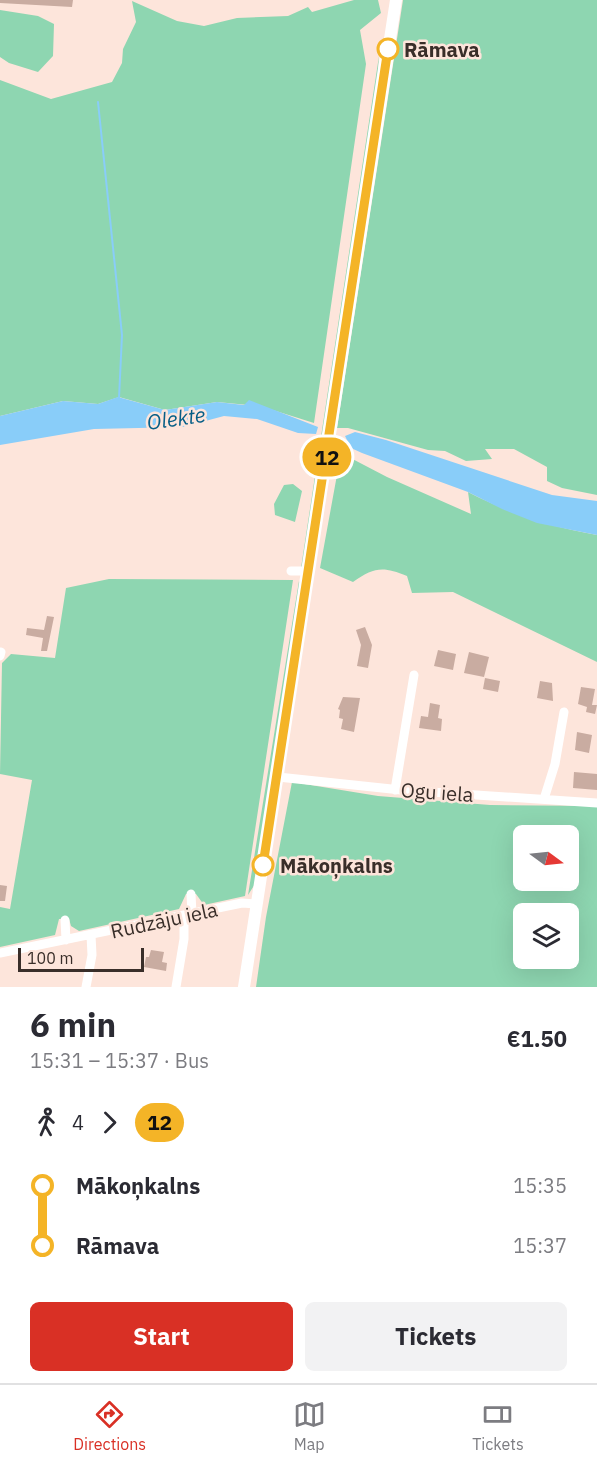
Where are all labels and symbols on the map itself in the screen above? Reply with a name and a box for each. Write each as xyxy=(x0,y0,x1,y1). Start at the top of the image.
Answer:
place label: Rāmava xyxy=(404,36,480,63)
marker: Rāmava xyxy=(377,38,399,60)
water label: Olekte xyxy=(145,400,207,436)
line badge: 12 xyxy=(300,438,354,476)
street label: Ogu iela xyxy=(400,776,475,808)
north arrow xyxy=(513,825,579,891)
place label: Mākoņkalns xyxy=(280,852,393,879)
marker: Mākoņkalns xyxy=(252,854,274,876)
street label: Rudzāju iela xyxy=(108,895,220,945)
scale bar xyxy=(18,945,144,972)

